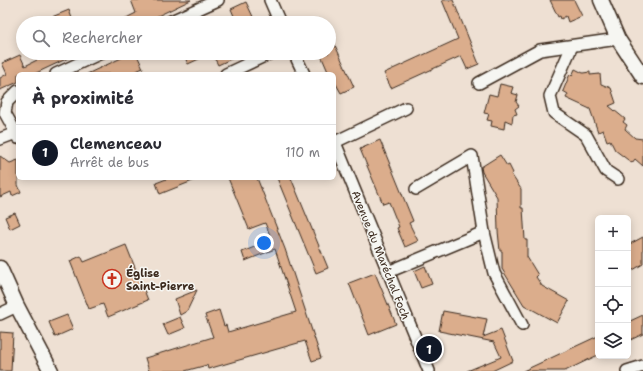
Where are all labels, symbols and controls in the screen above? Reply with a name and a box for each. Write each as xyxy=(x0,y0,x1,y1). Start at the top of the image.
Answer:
search box xyxy=(16,16,336,60)
icon: search xyxy=(30,27,52,49)
text: Rechercher xyxy=(62,28,143,48)
text: À proximité xyxy=(32,87,134,109)
text: Clemenceau xyxy=(70,134,162,154)
text: 1 xyxy=(42,144,48,161)
text: 110 m xyxy=(285,144,320,161)
text: Arrêt de bus xyxy=(70,154,149,171)
street label: Avenue du Maréchal Foch xyxy=(348,188,413,322)
map controls xyxy=(595,215,631,359)
button: + xyxy=(595,215,631,251)
your location xyxy=(254,233,274,253)
button: − xyxy=(595,251,631,287)
place label: Église Saint-Pierre xyxy=(126,265,195,294)
church icon: Église Saint-Pierre xyxy=(101,268,123,290)
button: locate xyxy=(595,287,631,323)
button: layers xyxy=(595,323,631,359)
pin: 1 xyxy=(416,334,442,364)

